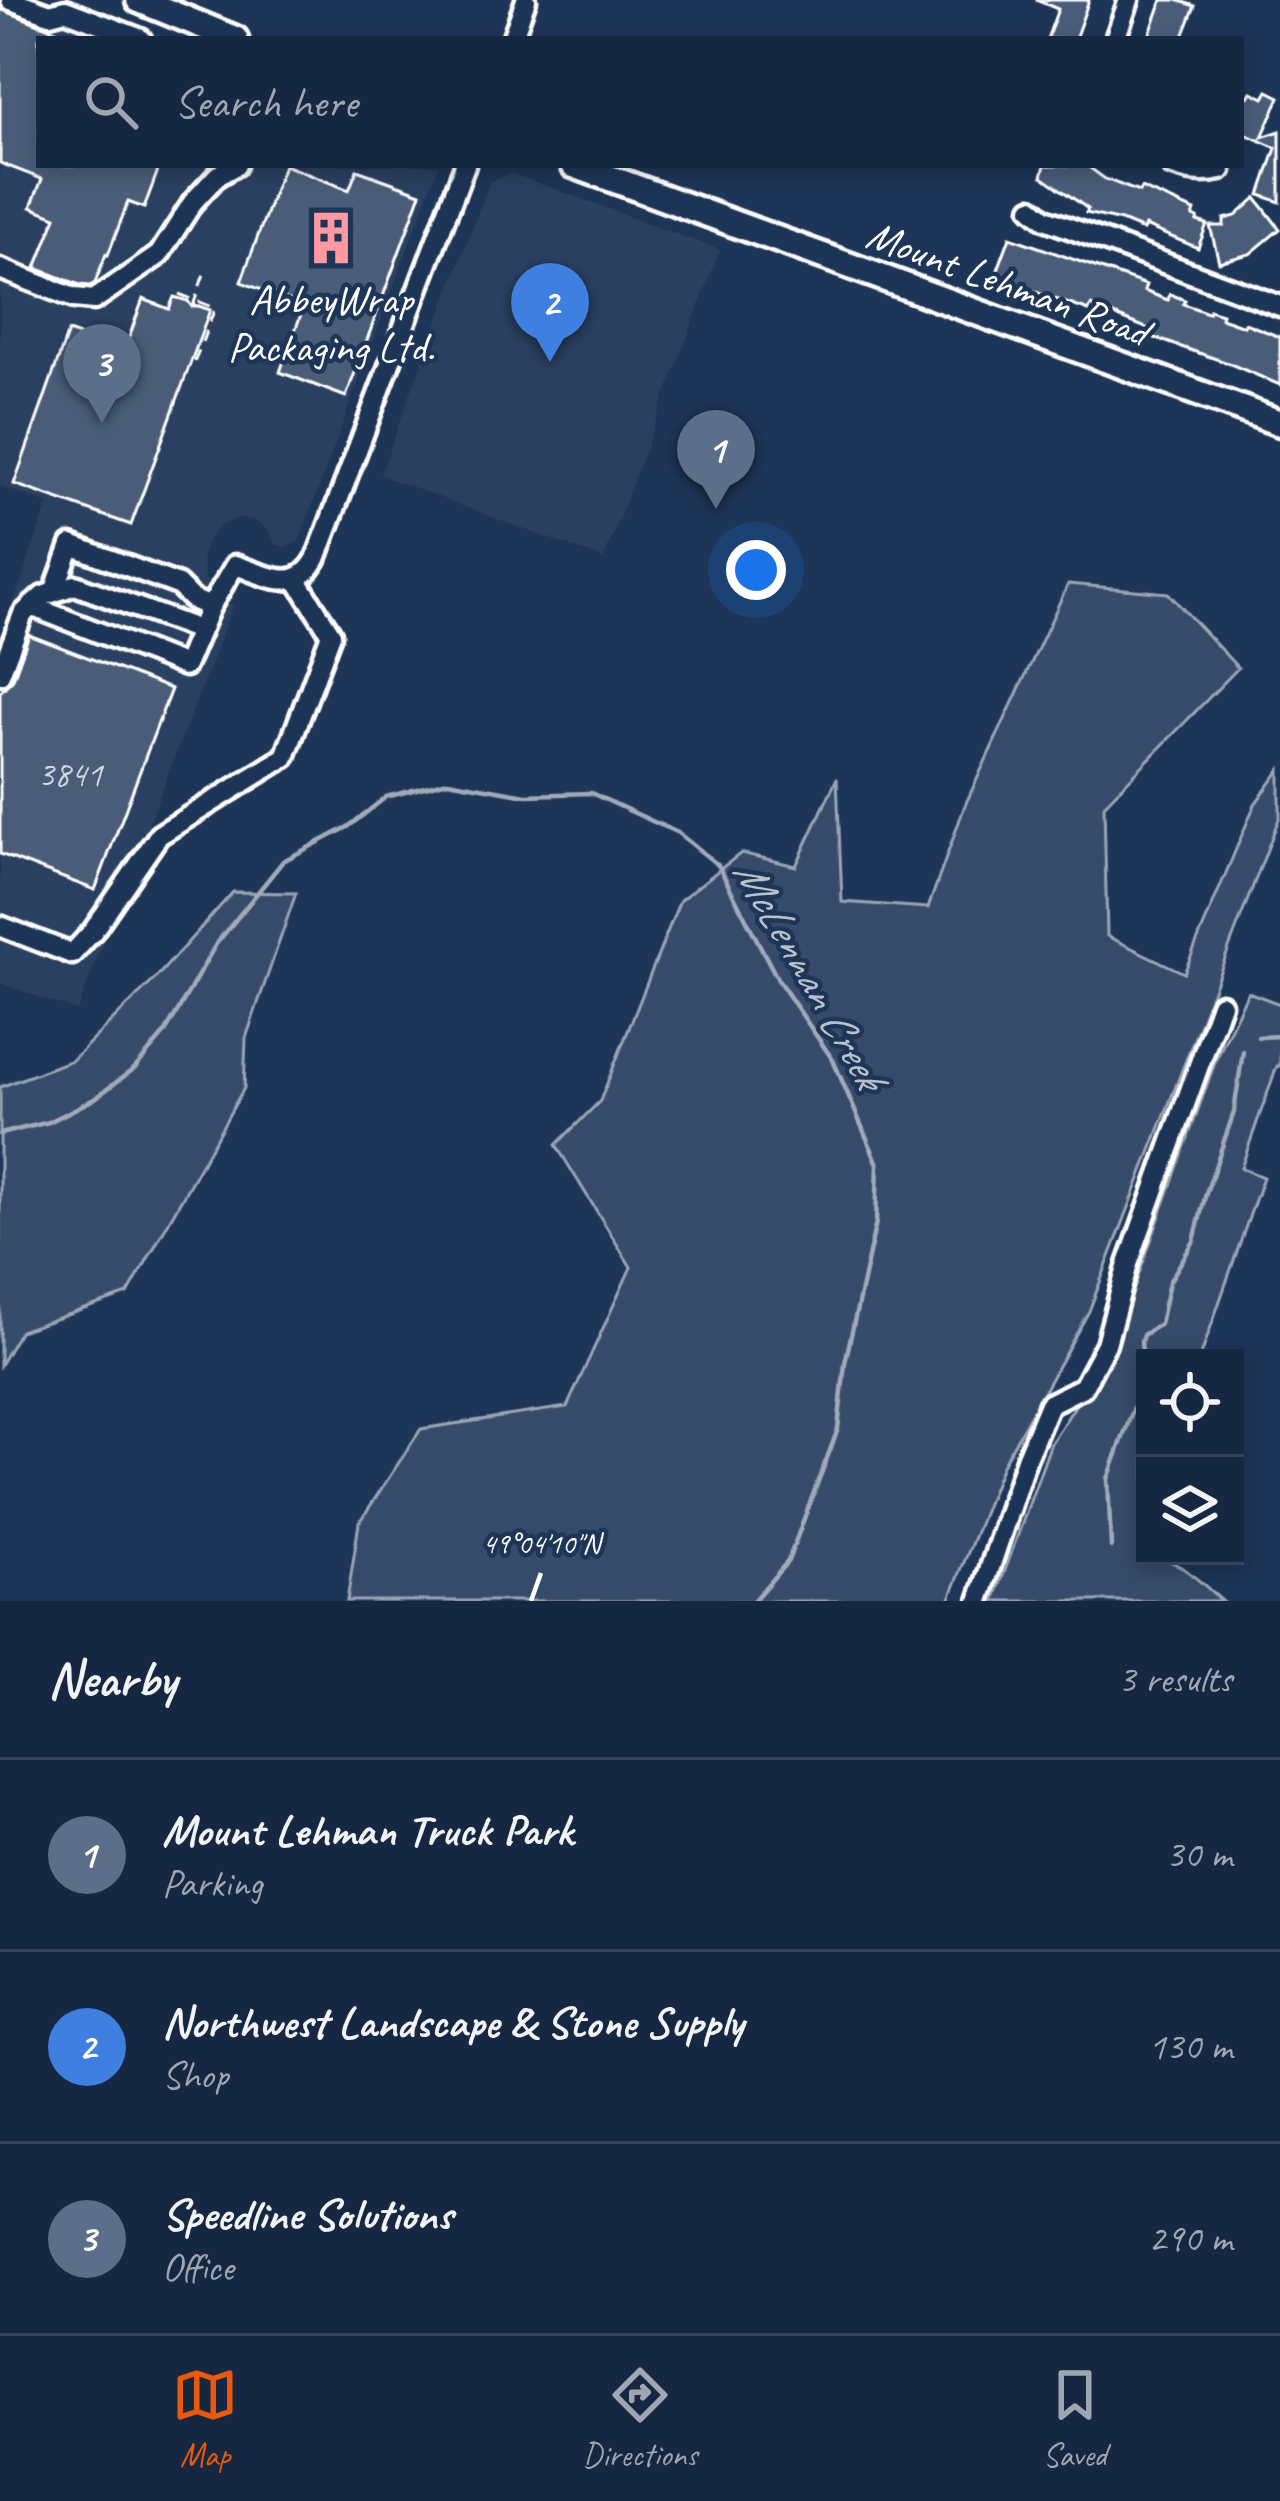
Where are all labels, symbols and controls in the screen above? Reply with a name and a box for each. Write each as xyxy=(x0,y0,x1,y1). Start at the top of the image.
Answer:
search box xyxy=(36,36,1244,168)
icon: search xyxy=(78,69,144,135)
text: Search here xyxy=(174,74,357,131)
street label: Mount Lehman Road xyxy=(859,208,1161,361)
building icon: AbbeyWrap Packaging Ltd. xyxy=(302,209,360,267)
pin: 2 xyxy=(511,263,589,362)
place label: AbbeyWrap Packaging Ltd. xyxy=(228,273,435,374)
pin: 3 xyxy=(63,324,141,423)
pin: 1 xyxy=(677,410,755,509)
your location xyxy=(726,540,786,600)
house number: 3841 xyxy=(38,751,104,797)
water label: McLennan Creek xyxy=(720,849,901,1106)
map controls xyxy=(1136,1349,1244,1565)
button: locate xyxy=(1136,1349,1244,1457)
button: layers xyxy=(1136,1457,1244,1565)
text: 49°04'10"N xyxy=(482,1524,605,1562)
text: Nearby xyxy=(48,1647,176,1711)
text: 3 results xyxy=(1118,1655,1232,1704)
text: Mount Lehman Truck Park xyxy=(162,1802,573,1859)
text: 1 xyxy=(78,1830,96,1879)
text: 30 m xyxy=(1166,1830,1232,1879)
text: Parking xyxy=(162,1859,263,1908)
text: Northwest Landscape & Stone Supply xyxy=(162,1994,743,2051)
text: 2 xyxy=(78,2022,96,2071)
text: 130 m xyxy=(1148,2022,1232,2071)
text: Shop xyxy=(162,2051,228,2100)
text: Speedline Solutions xyxy=(162,2186,452,2243)
text: 3 xyxy=(78,2214,96,2263)
text: 290 m xyxy=(1148,2214,1232,2263)
text: Office xyxy=(162,2243,233,2292)
tab: Map xyxy=(172,2362,238,2476)
tab: Directions xyxy=(583,2362,697,2476)
tab: Saved xyxy=(1042,2362,1108,2476)

